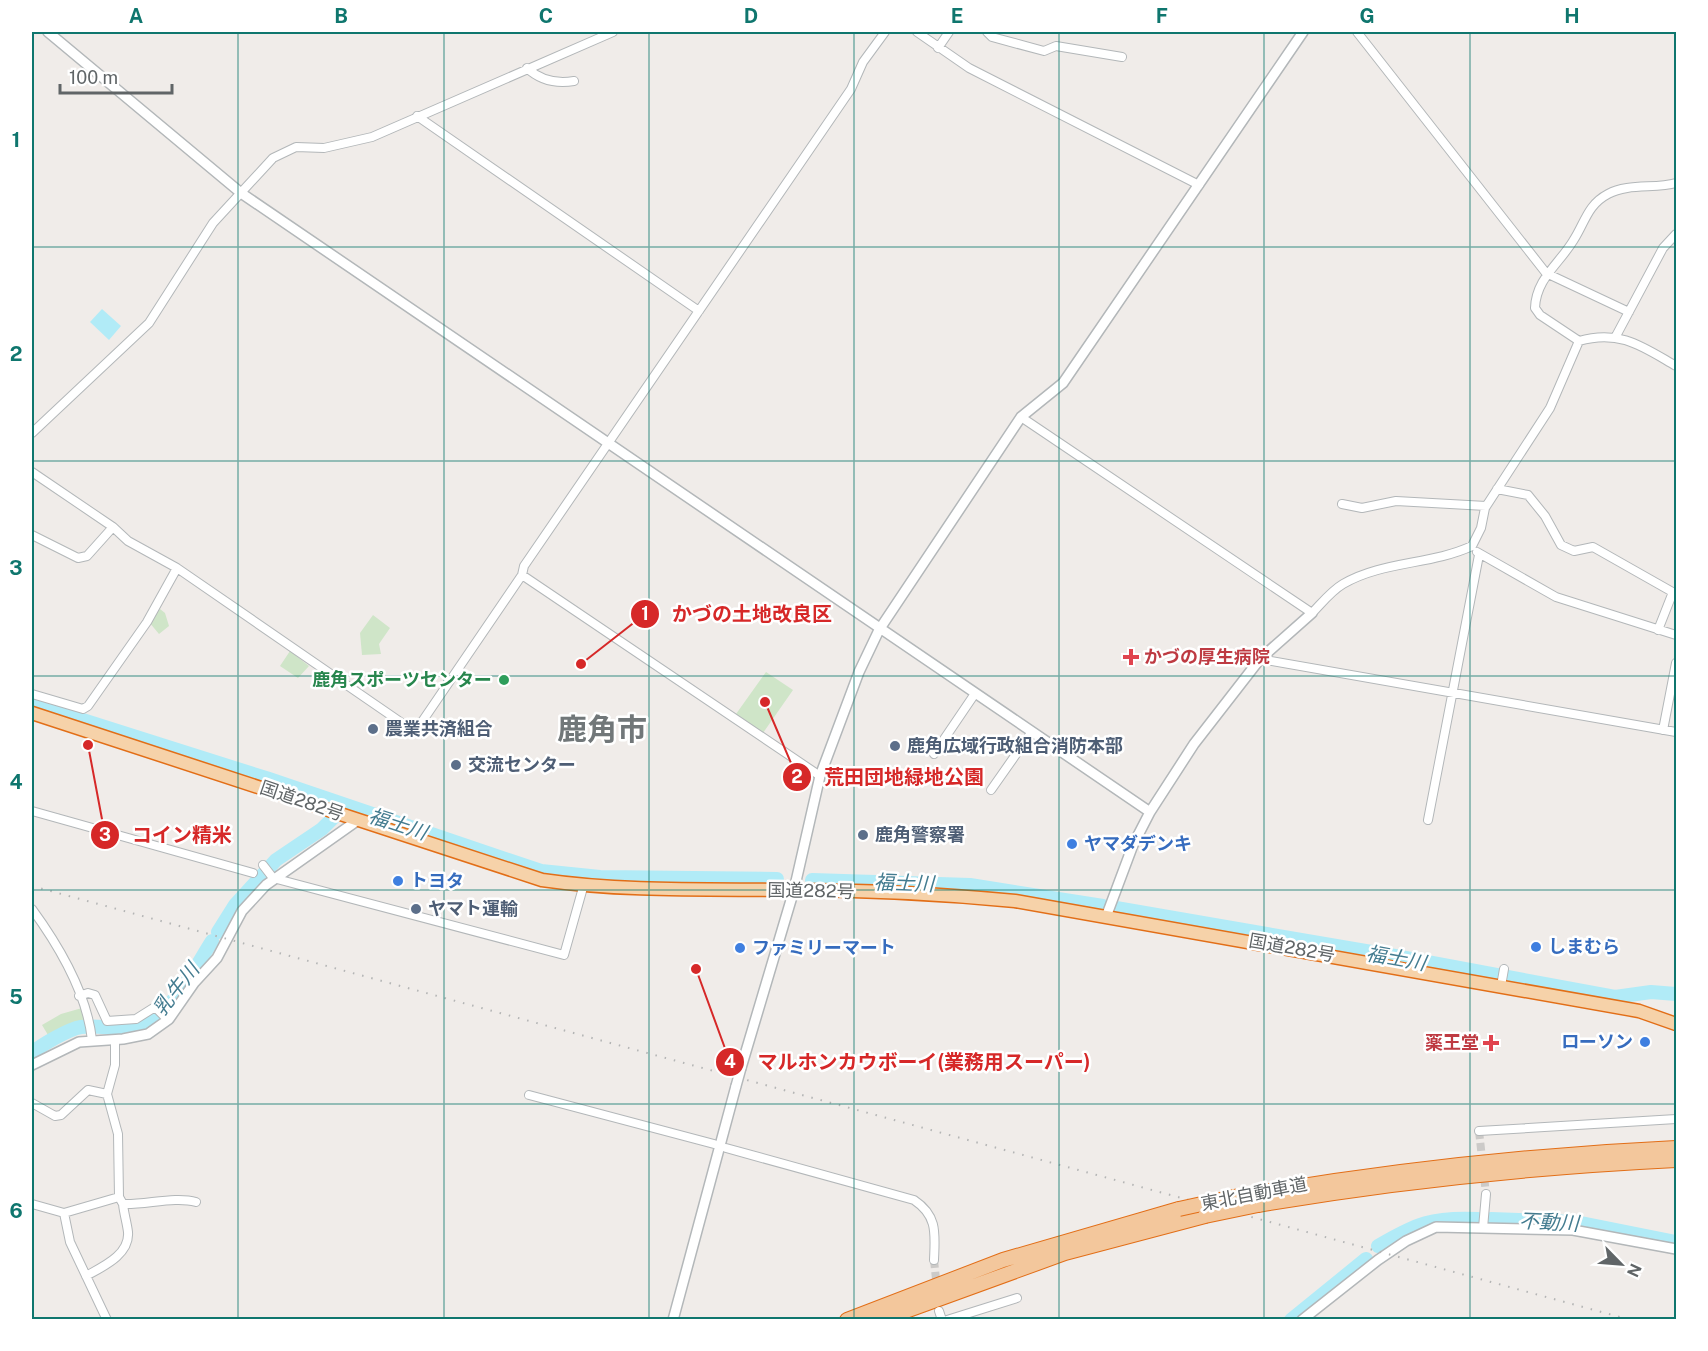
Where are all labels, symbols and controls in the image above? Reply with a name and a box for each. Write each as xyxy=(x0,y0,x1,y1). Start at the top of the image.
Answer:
text: A xyxy=(129,4,143,28)
text: B xyxy=(334,4,348,28)
text: C xyxy=(539,4,553,28)
text: D xyxy=(744,4,758,28)
text: E xyxy=(951,4,963,28)
text: F xyxy=(1156,4,1168,28)
text: G xyxy=(1359,4,1375,28)
text: H xyxy=(1564,4,1580,28)
scale bar xyxy=(60,57,172,95)
text: 100 m xyxy=(69,67,118,88)
text: 1 xyxy=(12,128,20,152)
text: 2 xyxy=(10,342,22,366)
text: 3 xyxy=(9,556,23,580)
callout: かづの土地改良区 xyxy=(630,595,844,633)
text: かづの土地改良区 xyxy=(672,602,832,626)
text: 1 xyxy=(641,603,649,624)
place label: かづの厚生病院 xyxy=(1144,646,1270,667)
marker: かづの厚生病院 xyxy=(1122,648,1140,666)
place label: 鹿角スポーツセンター xyxy=(312,669,492,690)
marker: 鹿角スポーツセンター xyxy=(497,673,511,687)
district label: 鹿角市 xyxy=(557,711,647,747)
place label: 農業共済組合 xyxy=(385,718,493,739)
marker: 農業共済組合 xyxy=(366,722,380,736)
place label: 鹿角広域行政組合消防本部 xyxy=(907,735,1123,756)
marker: 鹿角広域行政組合消防本部 xyxy=(888,739,902,753)
place label: 交流センター xyxy=(468,754,576,775)
marker: 交流センター xyxy=(449,758,463,772)
callout: 荒田団地緑地公園 xyxy=(782,758,996,796)
text: 荒田団地緑地公園 xyxy=(824,765,984,789)
text: 2 xyxy=(791,766,803,787)
text: 4 xyxy=(9,770,23,794)
street label: 国道282号 xyxy=(258,776,347,825)
water label: 福士川 xyxy=(366,803,432,845)
callout: コイン精米 xyxy=(90,816,244,854)
text: コイン精米 xyxy=(132,823,232,847)
text: 3 xyxy=(99,824,111,845)
place label: 鹿角警察署 xyxy=(875,824,965,845)
marker: 鹿角警察署 xyxy=(856,828,870,842)
place label: ヤマダデンキ xyxy=(1084,833,1192,854)
marker: ヤマダデンキ xyxy=(1065,837,1079,851)
place label: トヨタ xyxy=(410,870,464,891)
water label: 福士川 xyxy=(874,870,936,896)
marker: トヨタ xyxy=(391,874,405,888)
street label: 国道282号 xyxy=(767,879,855,902)
place label: ヤマト運輸 xyxy=(428,898,518,919)
marker: ヤマト運輸 xyxy=(409,902,423,916)
street label: 国道282号 xyxy=(1247,930,1337,965)
place label: しまむら xyxy=(1548,936,1620,957)
place label: ファミリーマート xyxy=(752,937,896,958)
marker: しまむら xyxy=(1529,940,1543,954)
marker: ファミリーマート xyxy=(733,941,747,955)
water label: 福士川 xyxy=(1364,941,1430,975)
water label: 乳牛川 xyxy=(148,956,205,1020)
text: 5 xyxy=(9,985,23,1009)
place label: ローソン xyxy=(1561,1031,1633,1052)
place label: 薬王堂 xyxy=(1425,1032,1479,1053)
marker: ローソン xyxy=(1638,1035,1652,1049)
marker: 薬王堂 xyxy=(1484,1036,1498,1050)
callout: マルホンカウボーイ(業務用スーパー) xyxy=(715,1043,1103,1081)
text: マルホンカウボーイ(業務用スーパー) xyxy=(757,1050,1091,1074)
text: 4 xyxy=(724,1051,736,1072)
street label: 東北自動車道 xyxy=(1199,1173,1309,1214)
text: 6 xyxy=(9,1199,23,1223)
water label: 不動川 xyxy=(1518,1208,1582,1236)
north arrow xyxy=(1591,1234,1651,1294)
text: N xyxy=(1623,1260,1645,1280)

